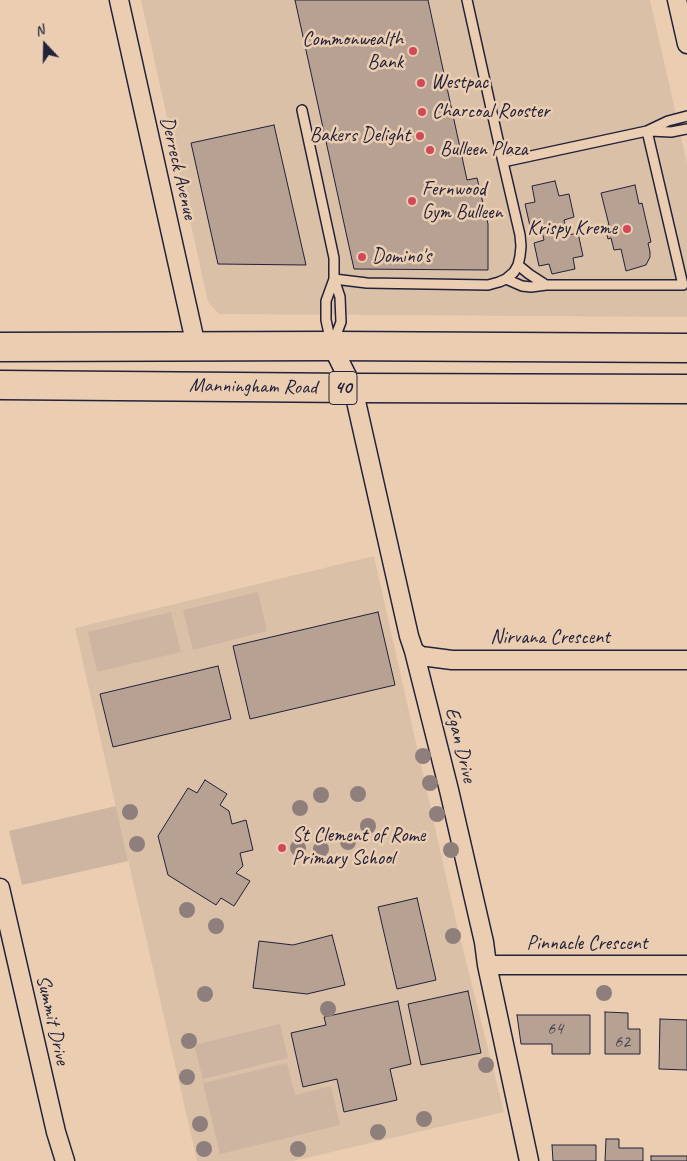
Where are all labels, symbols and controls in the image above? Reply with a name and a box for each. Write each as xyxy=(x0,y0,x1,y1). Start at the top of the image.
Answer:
north arrow xyxy=(20,20,70,70)
text: N xyxy=(32,21,47,40)
place label: Commonwealth Bank xyxy=(302,28,403,75)
marker: Commonwealth Bank xyxy=(407,45,419,57)
place label: Westpac xyxy=(431,71,488,95)
marker: Westpac xyxy=(415,77,427,89)
place label: Charcoal Rooster xyxy=(432,100,549,124)
marker: Charcoal Rooster xyxy=(416,106,428,118)
street label: Derreck Avenue xyxy=(155,114,201,222)
place label: Bakers Delight xyxy=(310,124,410,148)
marker: Bakers Delight xyxy=(414,130,426,142)
place label: Bulleen Plaza xyxy=(440,138,528,162)
marker: Bulleen Plaza xyxy=(424,144,436,156)
place label: Fernwood Gym Bulleen xyxy=(422,178,502,225)
marker: Fernwood Gym Bulleen xyxy=(406,195,418,207)
place label: Krispy Kreme xyxy=(528,217,617,241)
marker: Krispy Kreme xyxy=(621,223,633,235)
place label: Domino's xyxy=(372,245,431,269)
marker: Domino's xyxy=(356,251,368,263)
road number: 40 xyxy=(329,372,357,404)
street label: Manningham Road xyxy=(189,374,317,400)
street label: Nirvana Crescent xyxy=(490,626,610,650)
street label: Egan Drive xyxy=(439,705,481,785)
place label: St Clement of Rome Primary School xyxy=(292,824,425,871)
marker: St Clement of Rome Primary School xyxy=(276,842,288,854)
street label: Pinnacle Crescent xyxy=(527,932,647,956)
street label: Summit Drive xyxy=(30,973,74,1067)
house number: 64 xyxy=(547,1018,563,1040)
house number: 62 xyxy=(614,1031,630,1053)

